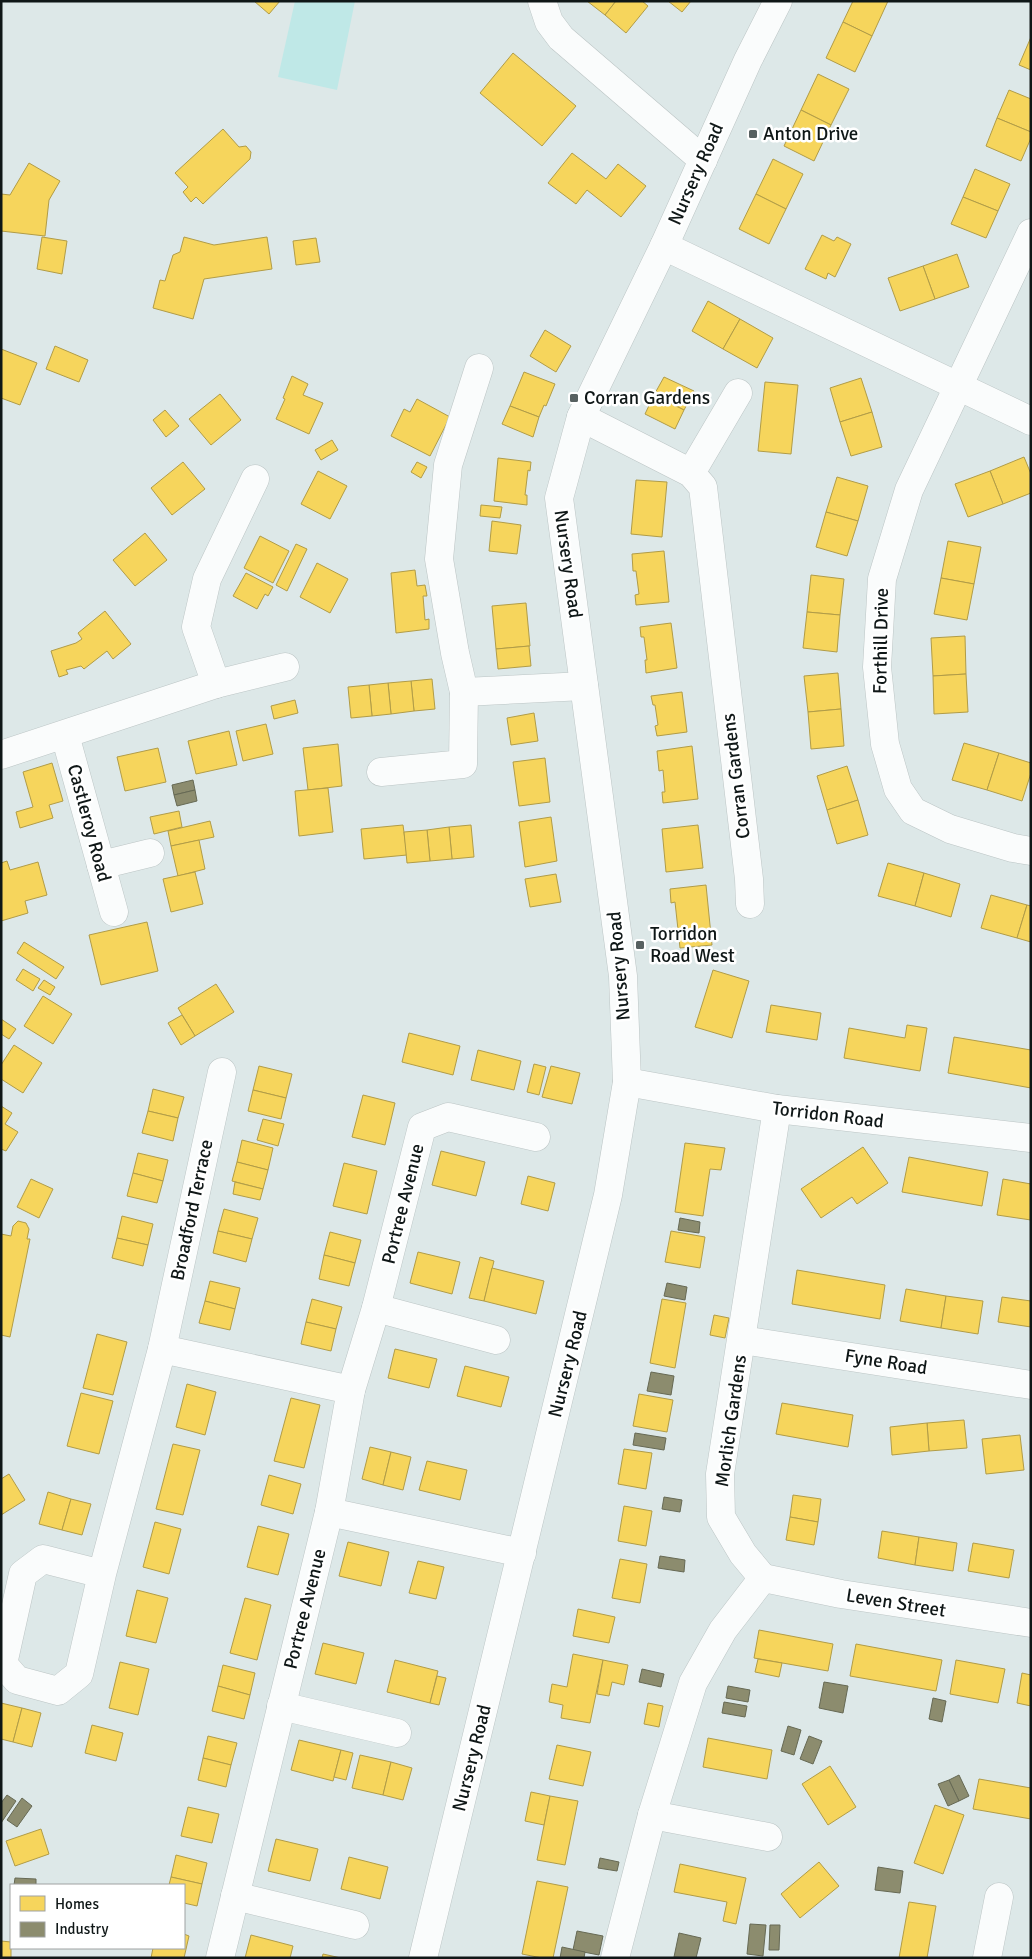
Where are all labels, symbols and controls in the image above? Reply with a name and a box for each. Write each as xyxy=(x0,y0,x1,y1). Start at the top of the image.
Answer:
street label: Nursery Road xyxy=(663,119,729,229)
place label: Anton Drive xyxy=(763,122,858,146)
marker: Anton Drive xyxy=(747,128,759,140)
place label: Corran Gardens xyxy=(584,386,710,410)
marker: Corran Gardens xyxy=(568,392,580,404)
street label: Nursery Road xyxy=(549,508,587,620)
street label: Forthill Drive xyxy=(868,588,894,694)
street label: Corran Gardens xyxy=(716,712,756,840)
street label: Castleroy Road xyxy=(62,762,116,884)
street label: Nursery Road xyxy=(602,910,636,1022)
place label: Torridon Road West xyxy=(650,922,735,968)
marker: Torridon Road West xyxy=(634,939,646,951)
street label: Torridon Road xyxy=(771,1096,885,1134)
street label: Broadford Terrace xyxy=(165,1137,219,1283)
street label: Portree Avenue xyxy=(376,1141,430,1267)
street label: Nursery Road xyxy=(543,1308,593,1420)
street label: Fyne Road xyxy=(843,1344,929,1380)
street label: Morlich Gardens xyxy=(710,1353,752,1489)
street label: Portree Avenue xyxy=(278,1546,332,1672)
street label: Leven Street xyxy=(844,1583,948,1623)
street label: Nursery Road xyxy=(447,1702,497,1814)
legend xyxy=(10,1884,185,1949)
text: Homes xyxy=(55,1895,99,1913)
text: Industry xyxy=(55,1920,108,1938)

